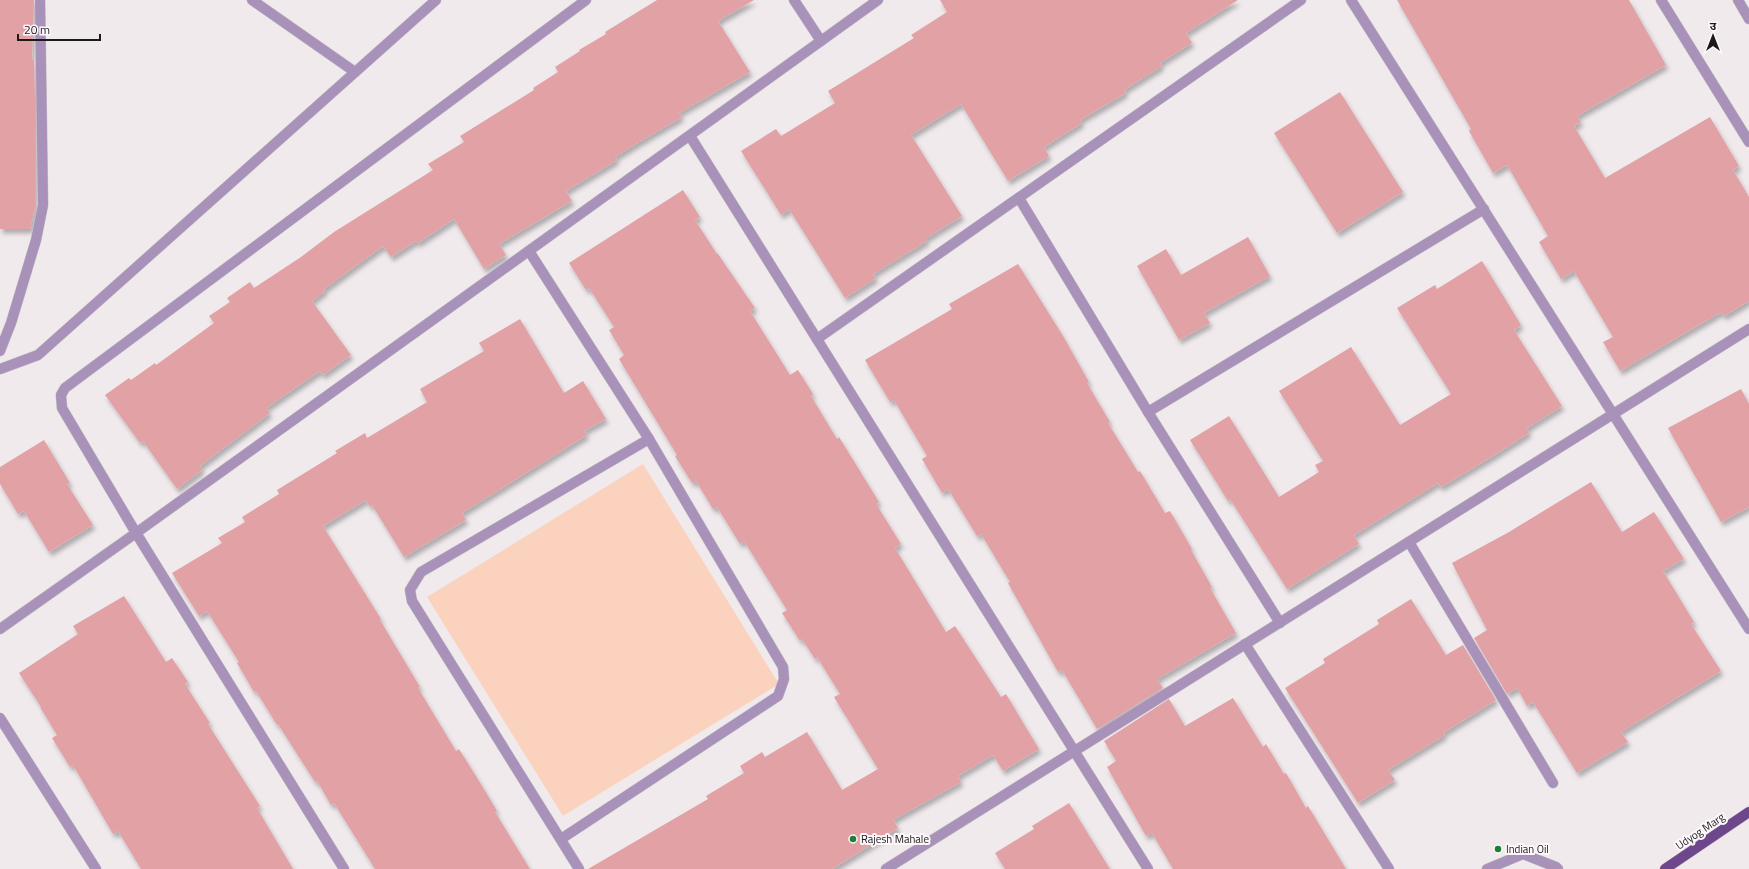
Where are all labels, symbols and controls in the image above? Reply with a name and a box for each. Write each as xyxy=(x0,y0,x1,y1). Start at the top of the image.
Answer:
scale bar xyxy=(18,16,100,42)
north arrow xyxy=(1693,16,1733,56)
text: उ xyxy=(1710,18,1717,34)
text: 20 m xyxy=(24,20,50,39)
street label: Udyog Marg xyxy=(1672,808,1728,853)
place label: Rajesh Mahale xyxy=(861,831,929,847)
marker: Rajesh Mahale xyxy=(848,834,858,844)
place label: Indian Oil xyxy=(1506,841,1549,857)
marker: Indian Oil xyxy=(1493,844,1503,854)

